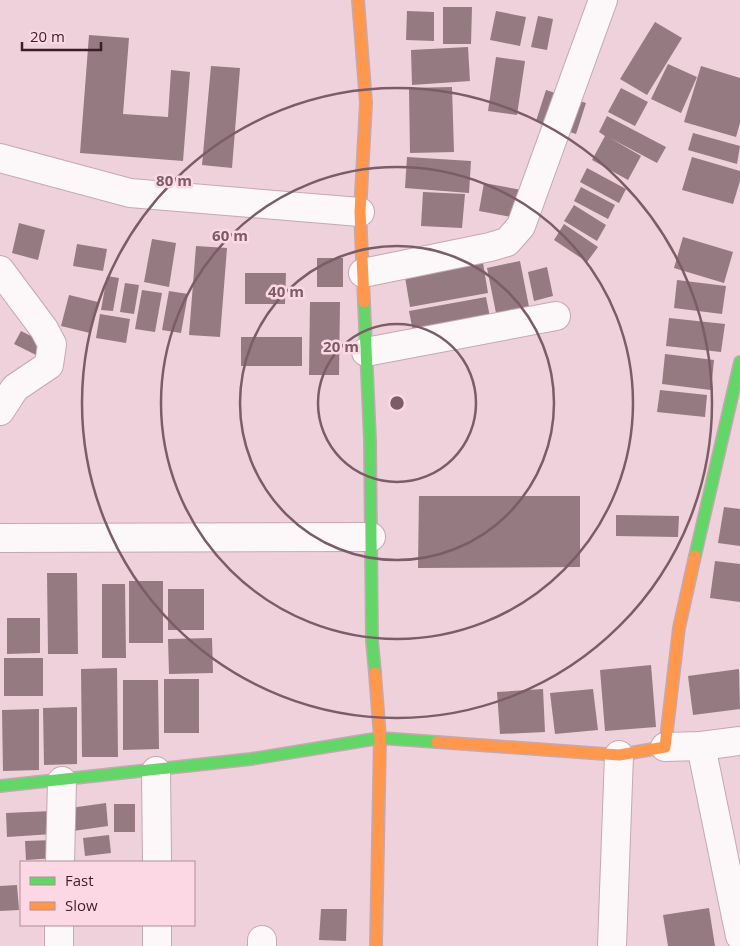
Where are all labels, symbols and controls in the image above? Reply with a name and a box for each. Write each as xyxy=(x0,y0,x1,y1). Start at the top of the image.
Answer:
scale bar xyxy=(22,20,101,52)
text: 20 m xyxy=(30,26,65,46)
text: 80 m xyxy=(156,170,192,190)
text: 60 m xyxy=(212,225,248,245)
text: 40 m xyxy=(268,281,304,301)
text: 20 m xyxy=(323,336,359,356)
centre of rings xyxy=(388,394,406,412)
legend xyxy=(20,861,195,926)
text: Fast xyxy=(65,870,94,890)
text: Slow xyxy=(65,895,98,915)

